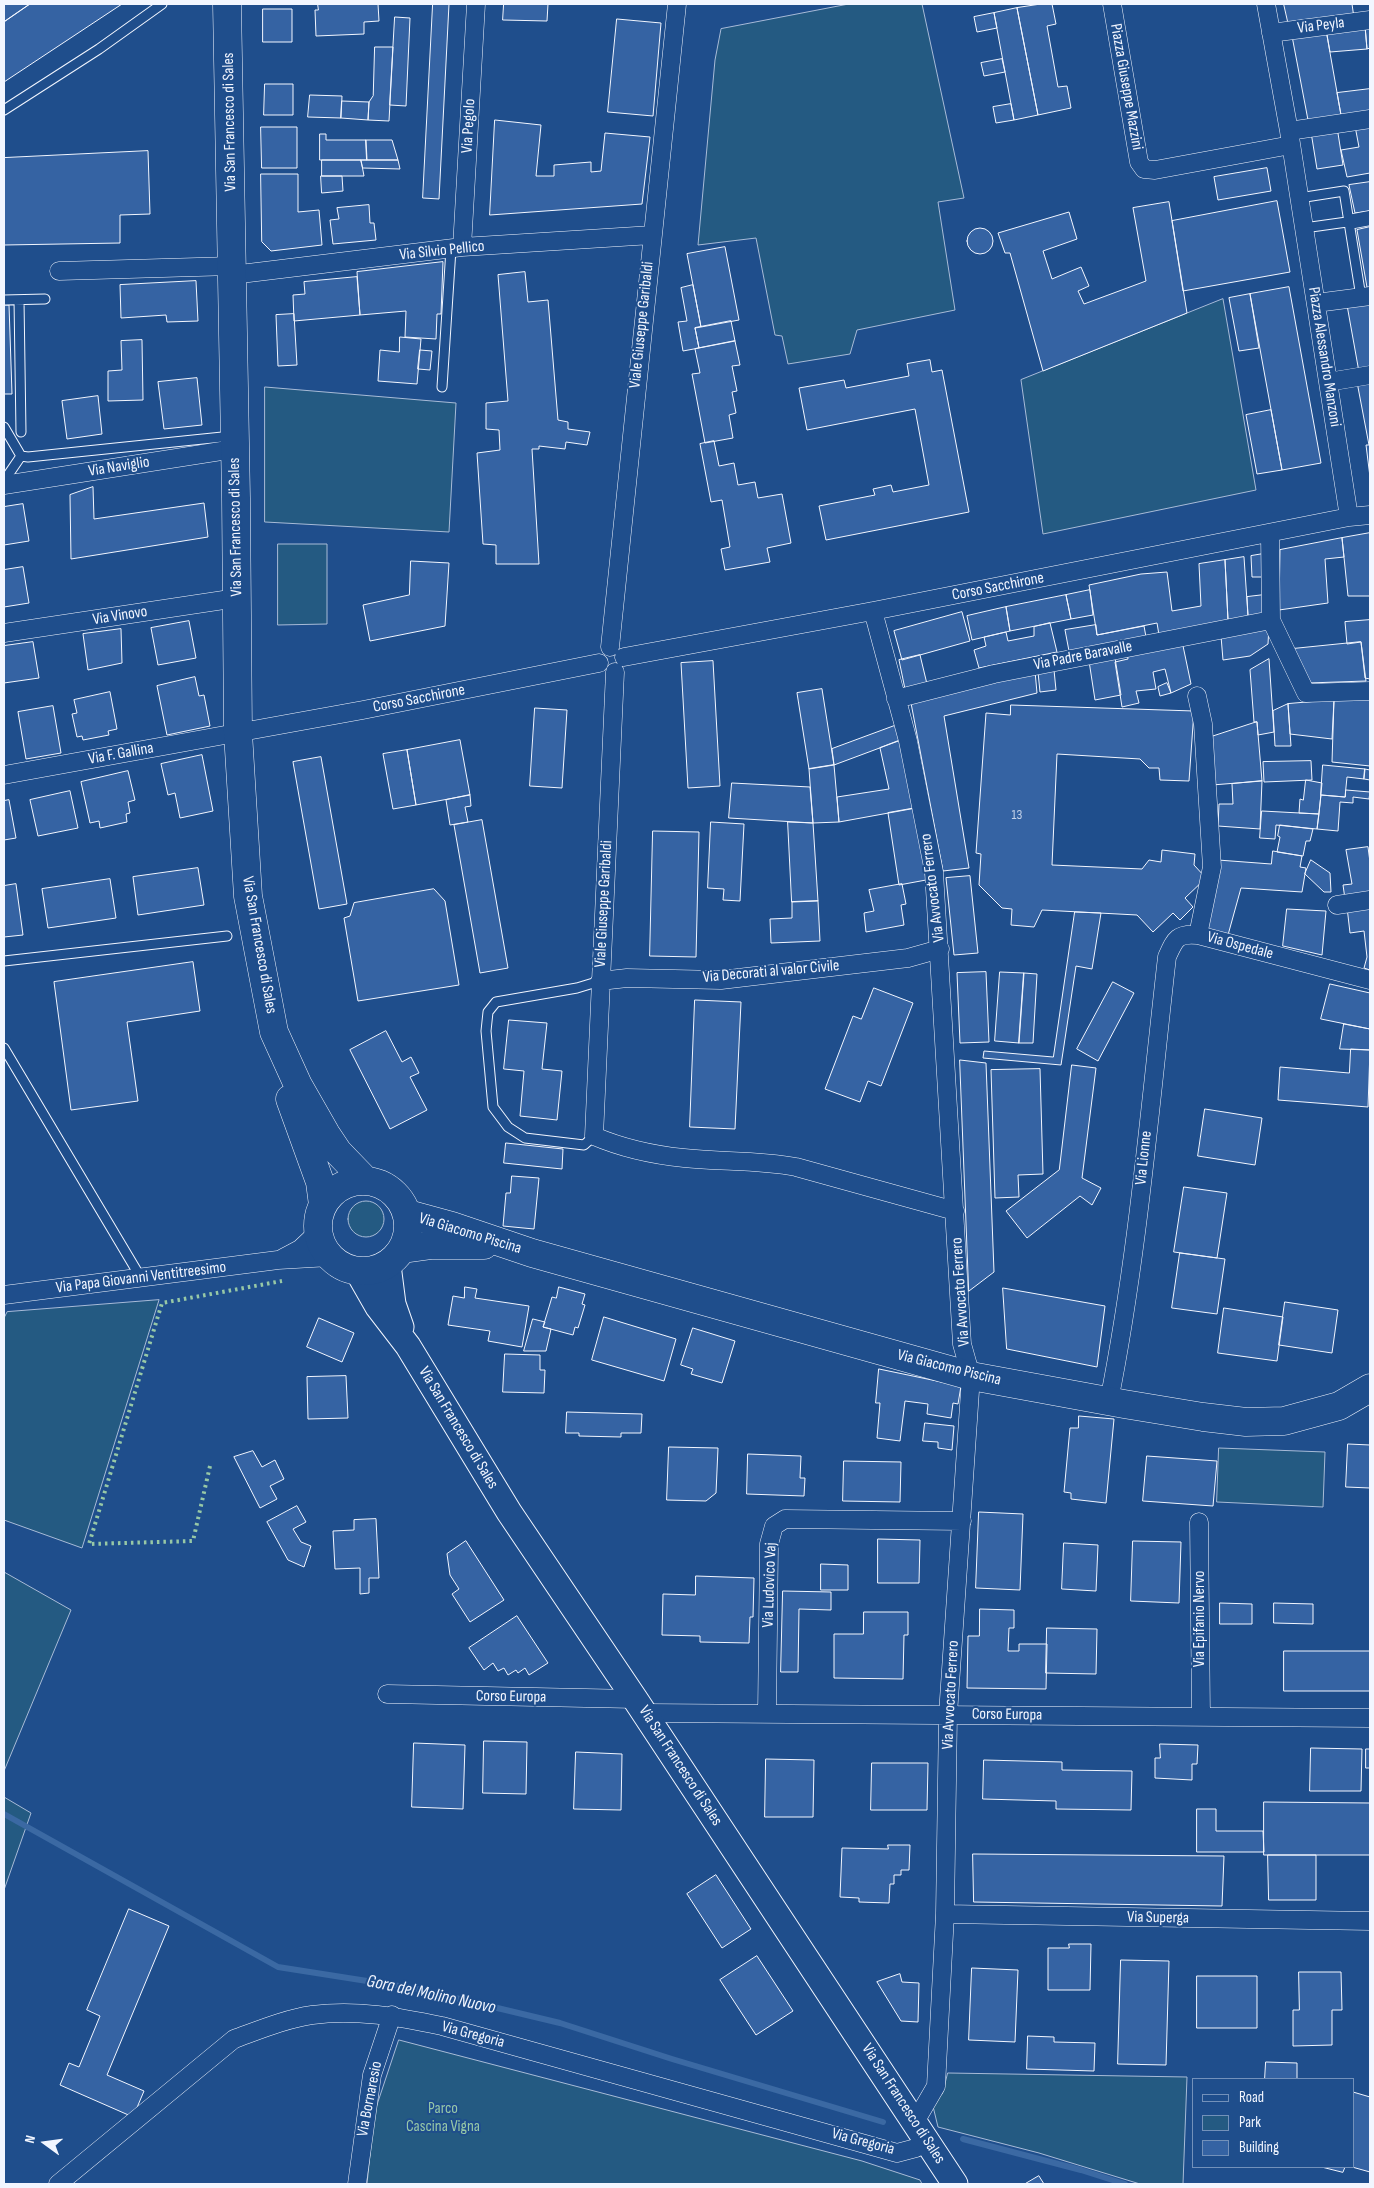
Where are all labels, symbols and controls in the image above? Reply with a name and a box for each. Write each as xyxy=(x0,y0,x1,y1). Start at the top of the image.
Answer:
street label: Via Peyla xyxy=(1296,14,1346,38)
street label: Piazza Giuseppe Mazzini xyxy=(1105,22,1147,152)
street label: Via San Francesco di Sales xyxy=(219,52,241,192)
street label: Via Pegolo xyxy=(458,98,480,154)
street label: Via Silvio Pellico xyxy=(399,237,485,265)
street label: Viale Giuseppe Garibaldi xyxy=(626,261,658,389)
street label: Piazza Alessandro Manzoni xyxy=(1303,286,1345,428)
street label: Via Naviglio xyxy=(87,453,151,481)
street label: Via San Francesco di Sales xyxy=(225,457,247,597)
street label: Corso Sacchirone xyxy=(950,569,1046,605)
street label: Via Vinovo xyxy=(91,602,149,630)
street label: Via Padre Baravalle xyxy=(1032,637,1134,675)
street label: Corso Sacchirone xyxy=(371,681,467,717)
street label: Via F. Gallina xyxy=(87,739,155,769)
house number: 13 xyxy=(1012,807,1022,823)
street label: Via Avvocato Ferrero xyxy=(917,833,949,943)
street label: Viale Giuseppe Garibaldi xyxy=(591,840,617,968)
street label: Via San Francesco di Sales xyxy=(237,875,281,1015)
street label: Via Ospedale xyxy=(1205,928,1275,964)
street label: Via Decorati al valor Civile xyxy=(702,956,840,988)
street label: Via Lionne xyxy=(1132,1130,1156,1186)
street label: Via Giacomo Piscina xyxy=(416,1209,524,1259)
street label: Via Avvocato Ferrero xyxy=(948,1237,974,1347)
street label: Via Papa Giovanni Ventitreesimo xyxy=(55,1258,227,1298)
street label: Via Giacomo Piscina xyxy=(895,1346,1003,1390)
street label: Via San Francesco di Sales xyxy=(414,1363,502,1493)
street label: Via Ludovico Vaj xyxy=(759,1542,781,1628)
street label: Via Epifanio Nervo xyxy=(1190,1571,1210,1667)
street label: Via Avvocato Ferrero xyxy=(939,1640,963,1750)
street label: Corso Europa xyxy=(476,1687,546,1707)
street label: Via San Francesco di Sales xyxy=(634,1702,726,1830)
street label: Corso Europa xyxy=(972,1705,1042,1725)
street label: Via Superga xyxy=(1127,1908,1189,1928)
water label: Gora del Molino Nuovo xyxy=(364,1971,498,2019)
street label: Via Gregoria xyxy=(439,2017,507,2053)
street label: Via San Francesco di Sales xyxy=(857,2040,949,2168)
street label: Via Bornaresio xyxy=(353,2060,387,2138)
legend xyxy=(1192,2078,1354,2168)
text: Road xyxy=(1239,2088,1264,2107)
park label: Parco Cascina Vigna xyxy=(406,2099,480,2137)
text: Park xyxy=(1239,2113,1261,2132)
north arrow xyxy=(20,2118,70,2168)
street label: Via Gregoria xyxy=(829,2124,897,2160)
text: N xyxy=(21,2134,39,2145)
text: Building xyxy=(1239,2138,1279,2157)

